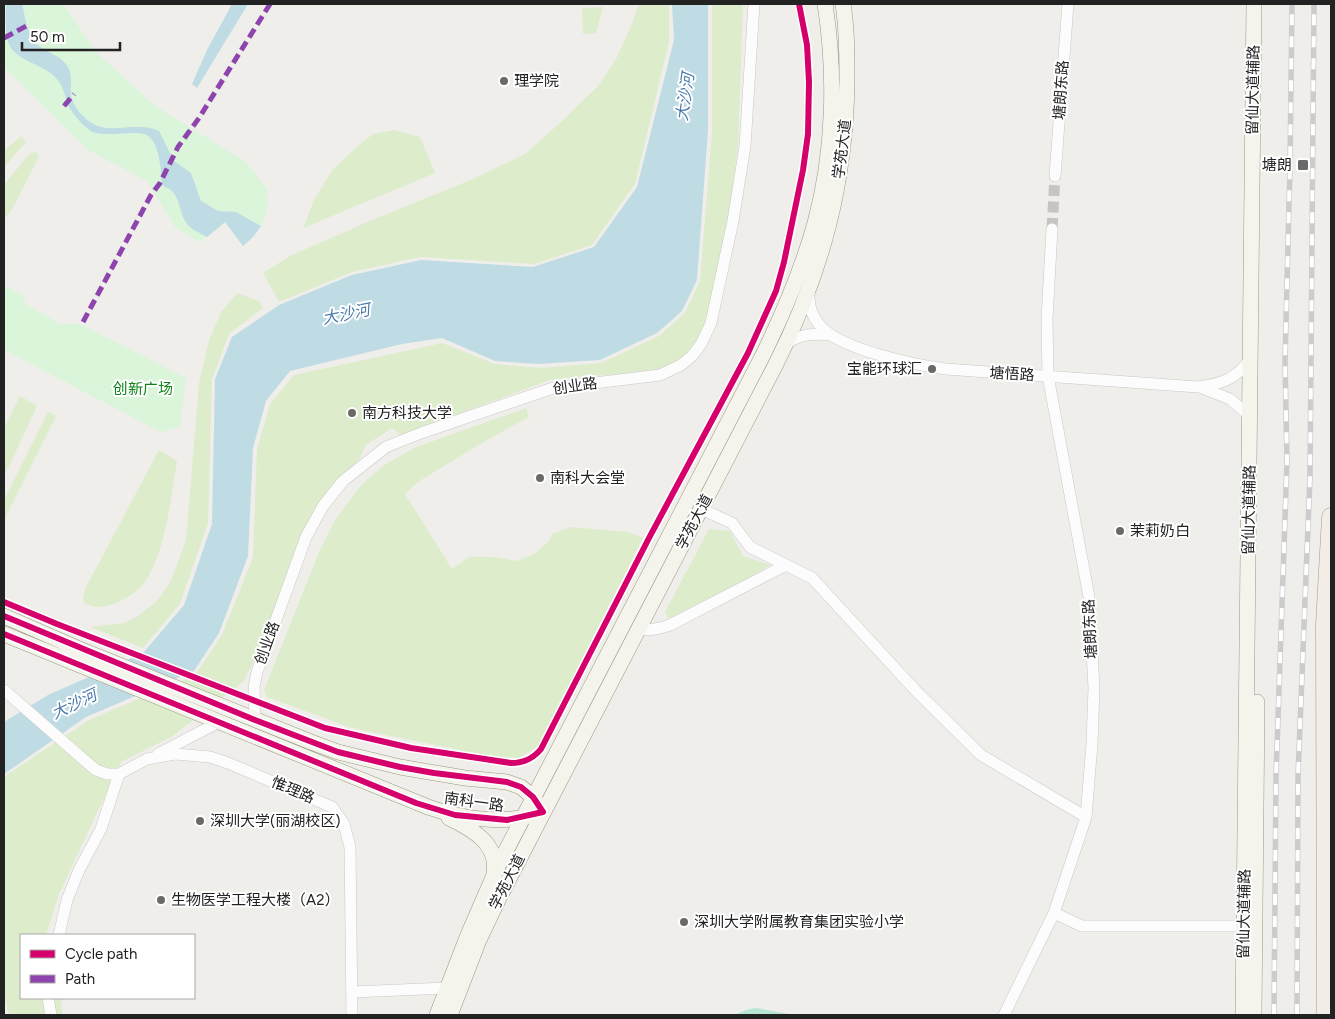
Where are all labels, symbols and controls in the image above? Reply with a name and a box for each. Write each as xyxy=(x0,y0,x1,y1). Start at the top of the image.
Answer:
scale bar xyxy=(22,20,120,52)
text: 50 m xyxy=(30,28,65,46)
street label: 留仙大道辅路 xyxy=(1243,45,1263,135)
street label: 塘朗东路 xyxy=(1050,59,1072,121)
water label: 大沙河 xyxy=(672,69,698,122)
place label: 理学院 xyxy=(514,72,559,90)
marker: 理学院 xyxy=(498,75,510,87)
street label: 学苑大道 xyxy=(829,118,855,180)
place label: 塘朗 xyxy=(1262,156,1292,174)
marker: 塘朗 xyxy=(1296,158,1310,172)
water label: 大沙河 xyxy=(321,300,374,328)
place label: 宝能环球汇 xyxy=(847,360,922,378)
marker: 宝能环球汇 xyxy=(926,363,938,375)
street label: 塘悟路 xyxy=(989,364,1035,384)
street label: 创业路 xyxy=(551,374,599,398)
park label: 创新广场 xyxy=(113,380,173,398)
place label: 南方科技大学 xyxy=(362,404,452,422)
marker: 南方科技大学 xyxy=(346,407,358,419)
street label: 留仙大道辅路 xyxy=(1239,465,1259,555)
place label: 南科大会堂 xyxy=(550,469,625,487)
marker: 南科大会堂 xyxy=(534,472,546,484)
street label: 学苑大道 xyxy=(672,491,716,553)
place label: 茉莉奶白 xyxy=(1130,522,1190,540)
marker: 茉莉奶白 xyxy=(1114,525,1126,537)
street label: 塘朗东路 xyxy=(1079,599,1101,659)
street label: 创业路 xyxy=(251,619,283,667)
water label: 大沙河 xyxy=(48,684,102,723)
street label: 惟理路 xyxy=(269,773,317,807)
street label: 南科一路 xyxy=(443,789,505,815)
place label: 深圳大学(丽湖校区) xyxy=(210,812,341,830)
marker: 深圳大学(丽湖校区) xyxy=(194,815,206,827)
street label: 学苑大道 xyxy=(485,851,529,913)
street label: 留仙大道辅路 xyxy=(1234,869,1254,959)
place label: 生物医学工程大楼（A2） xyxy=(171,891,340,909)
marker: 生物医学工程大楼（A2） xyxy=(155,894,167,906)
place label: 深圳大学附属教育集团实验小学 xyxy=(694,913,904,931)
marker: 深圳大学附属教育集团实验小学 xyxy=(678,916,690,928)
legend xyxy=(20,934,195,999)
text: Cycle path xyxy=(65,945,137,963)
text: Path xyxy=(65,970,95,988)

